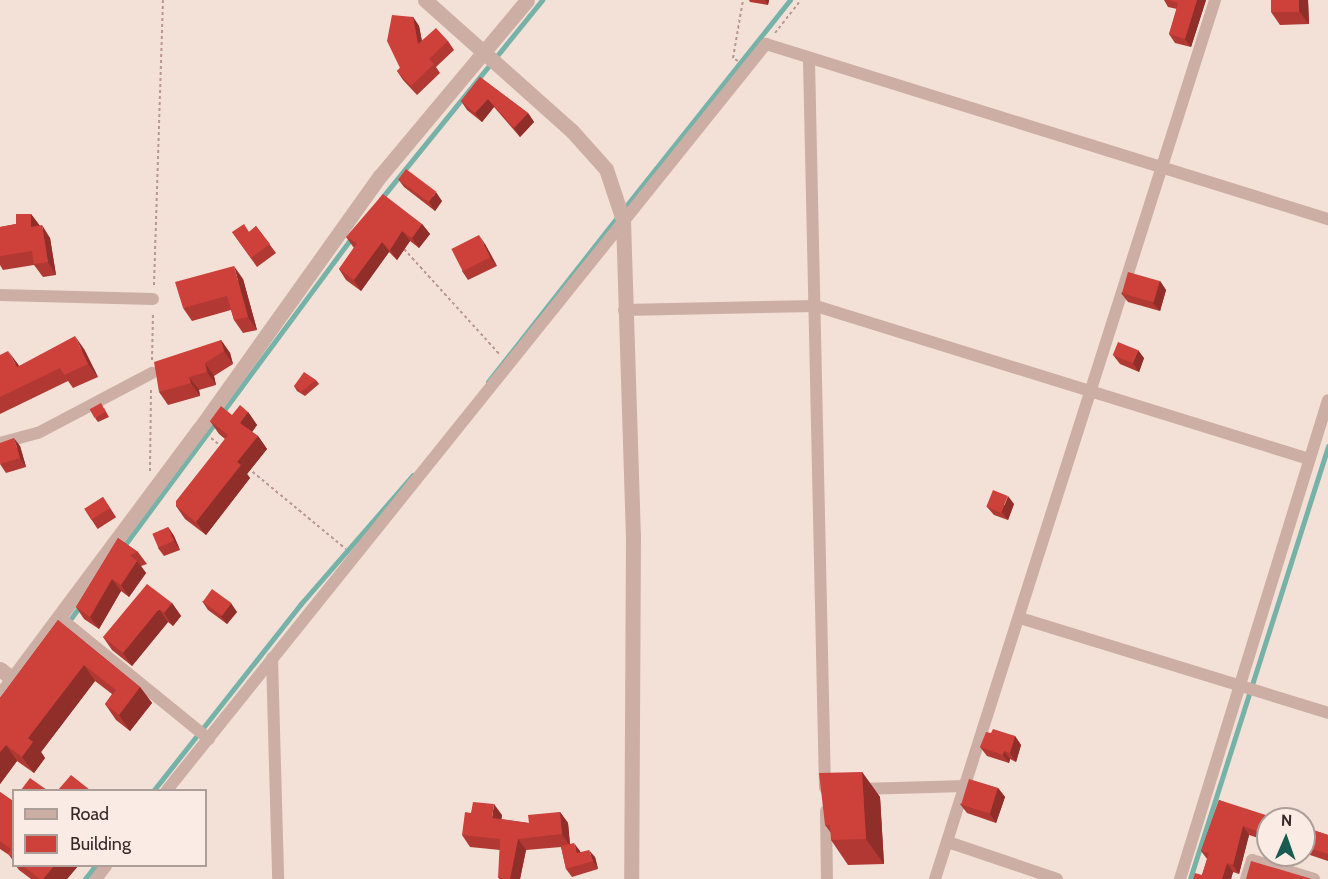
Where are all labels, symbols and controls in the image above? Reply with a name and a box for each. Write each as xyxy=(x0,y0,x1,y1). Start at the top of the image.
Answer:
legend xyxy=(12,789,207,867)
text: Road xyxy=(70,803,109,825)
north arrow xyxy=(1256,807,1316,867)
text: N xyxy=(1281,811,1293,830)
text: Building xyxy=(70,833,131,855)

